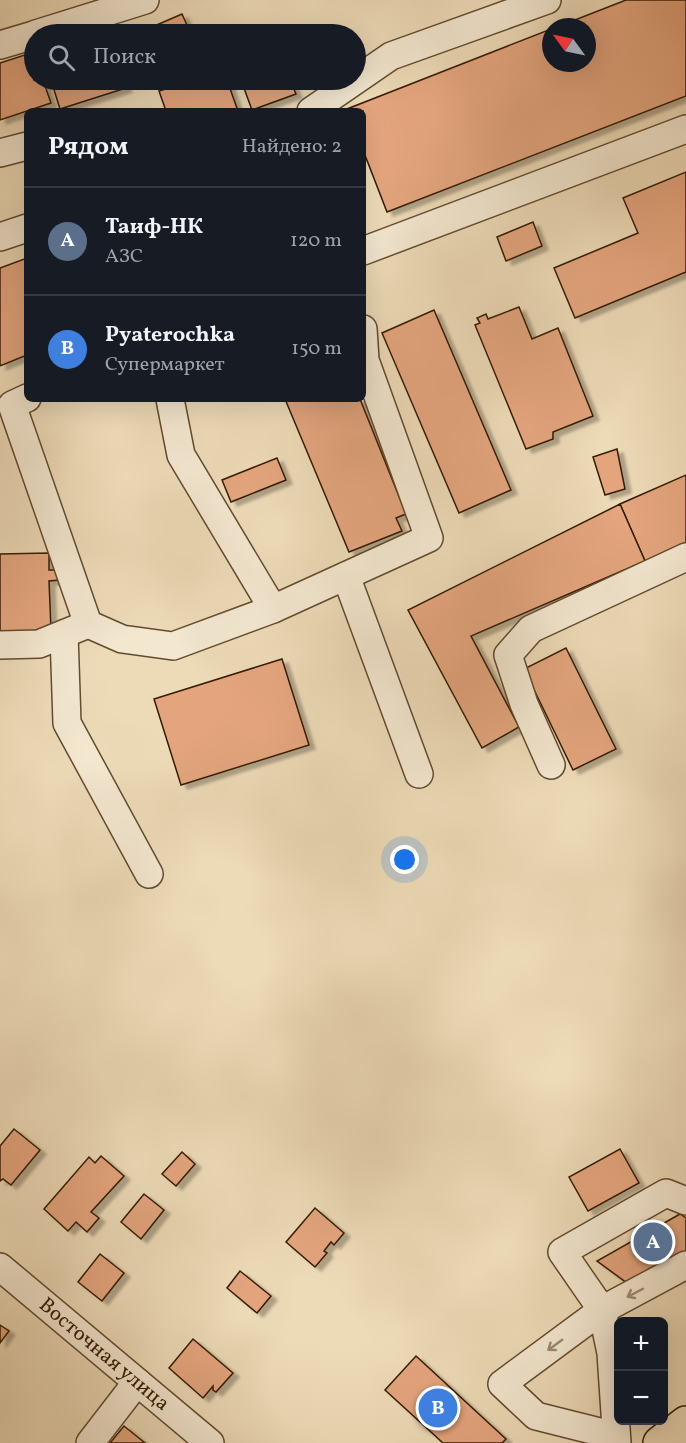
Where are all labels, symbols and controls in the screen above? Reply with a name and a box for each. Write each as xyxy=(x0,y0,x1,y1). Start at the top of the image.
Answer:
north arrow xyxy=(542,18,596,72)
search box xyxy=(24,24,366,90)
icon: search xyxy=(45,41,78,74)
text: Поиск xyxy=(93,42,156,73)
text: Рядом xyxy=(48,129,128,165)
text: Найдено: 2 xyxy=(242,133,342,161)
text: Таиф-НК xyxy=(105,212,203,243)
text: A xyxy=(60,227,75,255)
text: 120 m xyxy=(290,227,342,255)
text: АЗС xyxy=(105,243,143,271)
text: Pyaterochka xyxy=(105,320,235,351)
text: B xyxy=(61,335,74,363)
text: 150 m xyxy=(291,335,342,363)
text: Супермаркет xyxy=(105,351,225,379)
your location xyxy=(390,845,419,874)
pin: A xyxy=(634,1220,672,1264)
one-way arrow xyxy=(626,1288,644,1299)
street label: Восточная улица xyxy=(32,1291,176,1418)
map controls xyxy=(614,1317,668,1425)
button: + xyxy=(614,1317,668,1371)
one-way arrow xyxy=(547,1339,563,1351)
button: − xyxy=(614,1371,668,1425)
pin: B xyxy=(418,1386,458,1430)

